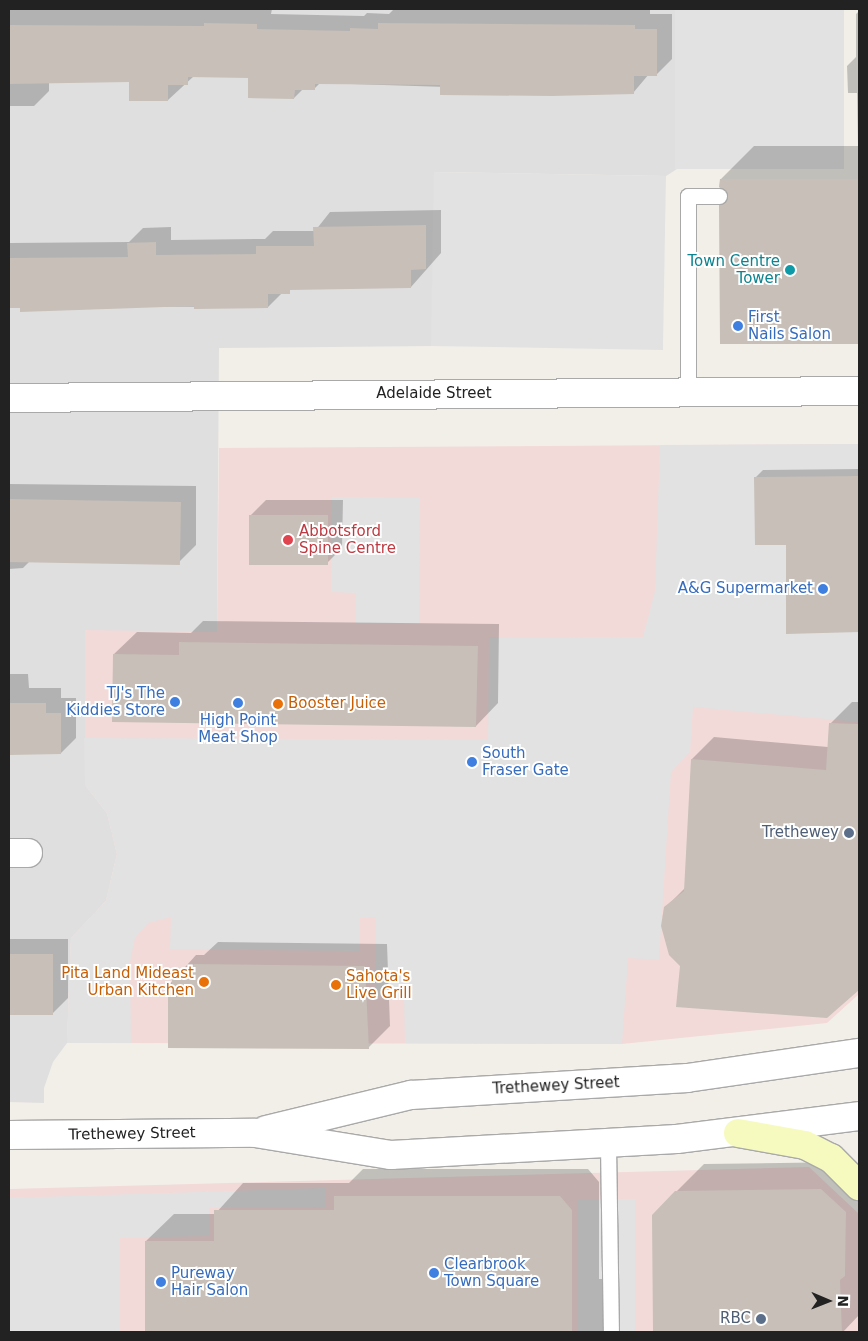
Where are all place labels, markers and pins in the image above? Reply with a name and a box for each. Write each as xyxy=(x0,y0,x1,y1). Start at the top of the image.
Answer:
place label: Town Centre Tower xyxy=(688,252,780,287)
marker: Town Centre Tower xyxy=(784,264,796,276)
place label: First Nails Salon xyxy=(748,308,831,343)
marker: First Nails Salon xyxy=(732,320,744,332)
place label: Abbotsford Spine Centre xyxy=(299,522,396,557)
marker: Abbotsford Spine Centre xyxy=(281,533,295,547)
place label: A&G Supermarket xyxy=(678,580,813,598)
marker: A&G Supermarket xyxy=(817,583,829,595)
place label: TJ's The Kiddies Store xyxy=(66,684,165,719)
place label: Booster Juice xyxy=(288,695,386,713)
marker: TJ's The Kiddies Store xyxy=(169,696,181,708)
marker: High Point Meat Shop xyxy=(232,697,244,709)
marker: Booster Juice xyxy=(272,698,284,710)
place label: High Point Meat Shop xyxy=(198,711,278,746)
place label: South Fraser Gate xyxy=(482,744,569,779)
marker: South Fraser Gate xyxy=(466,756,478,768)
place label: Trethewey xyxy=(762,824,839,842)
marker: Trethewey xyxy=(843,827,855,839)
place label: Pita Land Mideast Urban Kitchen xyxy=(61,964,194,999)
place label: Sahota's Live Grill xyxy=(346,967,412,1002)
marker: Pita Land Mideast Urban Kitchen xyxy=(198,976,210,988)
marker: Sahota's Live Grill xyxy=(330,979,342,991)
place label: Clearbrook Town Square xyxy=(444,1255,539,1290)
place label: Pureway Hair Salon xyxy=(171,1264,248,1299)
marker: Clearbrook Town Square xyxy=(428,1267,440,1279)
marker: Pureway Hair Salon xyxy=(155,1276,167,1288)
place label: RBC xyxy=(720,1310,751,1328)
marker: RBC xyxy=(755,1313,767,1325)

